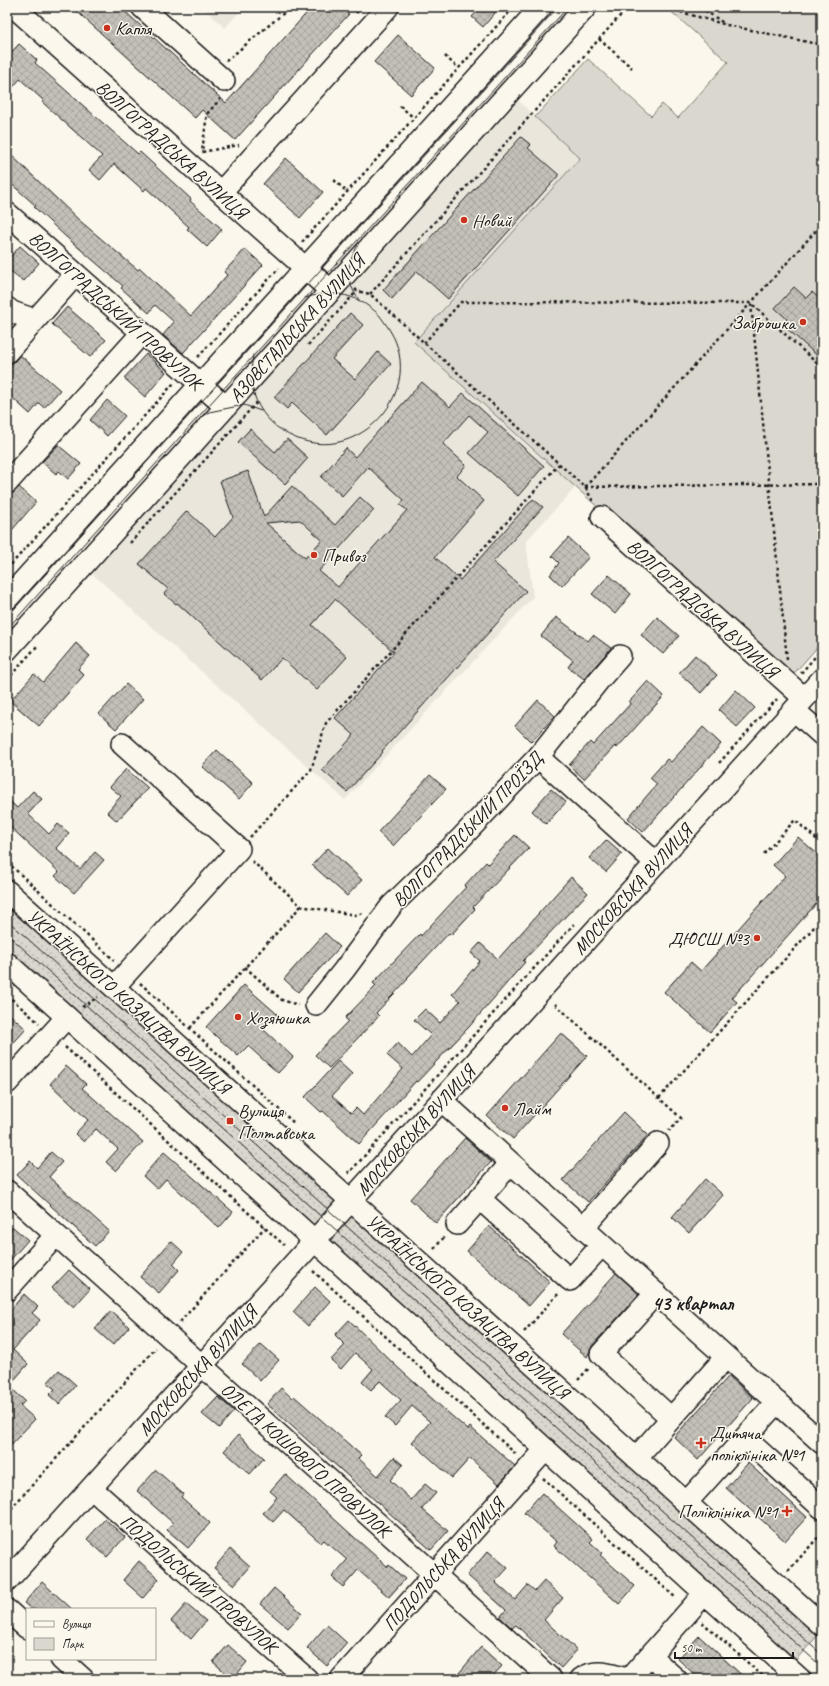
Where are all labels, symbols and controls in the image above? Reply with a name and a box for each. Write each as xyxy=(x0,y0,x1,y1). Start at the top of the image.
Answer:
place label: Капля xyxy=(115,17,153,41)
marker: Капля xyxy=(102,23,112,33)
street label: ВОЛГОГРАДСЬКА ВУЛИЦЯ xyxy=(91,75,254,226)
place label: Новий xyxy=(472,209,513,233)
marker: Новий xyxy=(459,215,469,225)
street label: ВОЛГОГРАДСЬКИЙ ПРОВУЛОК xyxy=(24,226,210,397)
street label: АЗОВСТАЛЬСЬКА ВУЛИЦЯ xyxy=(224,248,371,408)
place label: Заброшка xyxy=(731,311,797,335)
marker: Заброшка xyxy=(798,317,808,327)
street label: ВОЛГОГРАДСЬКА ВУЛИЦЯ xyxy=(622,534,785,685)
place label: Привоз xyxy=(322,544,367,568)
marker: Привоз xyxy=(309,550,319,560)
street label: ВОЛГОГРАДСЬКИЙ ПРОЇЗД xyxy=(387,746,549,912)
street label: МОСКОВСЬКА ВУЛИЦЯ xyxy=(568,817,699,960)
street label: УКРАЇНСЬКОГО КОЗАЦТВА ВУЛИЦЯ xyxy=(22,904,237,1101)
place label: ДЮСШ №3 xyxy=(668,927,750,951)
marker: ДЮСШ №3 xyxy=(752,933,762,943)
place label: Хозяюшка xyxy=(246,1006,311,1030)
marker: Хозяюшка xyxy=(233,1012,243,1022)
street label: МОСКОВСЬКА ВУЛИЦЯ xyxy=(351,1058,482,1201)
place label: Лайм xyxy=(513,1097,552,1121)
place label: Вулиця Полтавська xyxy=(238,1099,316,1145)
marker: Лайм xyxy=(500,1103,510,1113)
marker: Вулиця Полтавська xyxy=(225,1116,235,1126)
street label: УКРАЇНСЬКОГО КОЗАЦТВА ВУЛИЦЯ xyxy=(361,1209,576,1406)
district label: 43 квартал xyxy=(652,1291,735,1316)
street label: МОСКОВСЬКА ВУЛИЦЯ xyxy=(133,1298,264,1441)
street label: ОЛЕГА КОШОВОГО ПРОВУЛОК xyxy=(216,1377,398,1545)
place label: Дитяча поліклініка №1 xyxy=(710,1421,806,1467)
marker: Дитяча поліклініка №1 xyxy=(695,1437,707,1449)
street label: ПОДОЛЬСЬКА ВУЛИЦЯ xyxy=(378,1491,512,1636)
place label: Поліклініка №1 xyxy=(678,1500,779,1524)
marker: Поліклініка №1 xyxy=(781,1505,793,1517)
street label: ПОДОЛЬСЬКИЙ ПРОВУЛОК xyxy=(115,1509,284,1661)
legend xyxy=(26,1608,156,1660)
text: Вулиця xyxy=(62,1616,91,1632)
scale bar xyxy=(675,1634,793,1660)
text: Парк xyxy=(62,1636,85,1652)
text: 50 m xyxy=(681,1640,703,1656)

